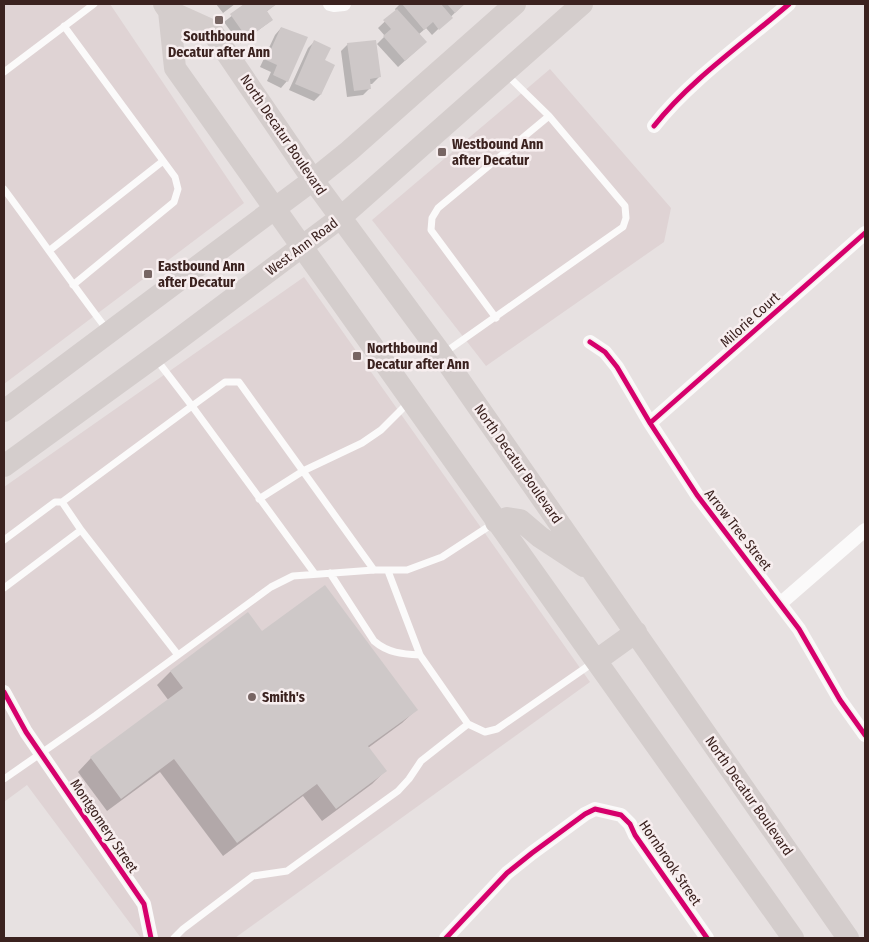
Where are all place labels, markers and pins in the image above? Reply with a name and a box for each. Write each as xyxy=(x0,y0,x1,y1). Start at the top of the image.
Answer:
marker: Southbound Decatur after Ann xyxy=(213,14,225,26)
place label: Southbound Decatur after Ann xyxy=(168,28,270,61)
place label: Westbound Ann after Decatur xyxy=(452,136,543,169)
marker: Westbound Ann after Decatur xyxy=(436,146,448,158)
place label: Eastbound Ann after Decatur xyxy=(158,258,245,291)
marker: Eastbound Ann after Decatur xyxy=(142,268,154,280)
place label: Northbound Decatur after Ann xyxy=(367,340,469,373)
marker: Northbound Decatur after Ann xyxy=(351,350,363,362)
place label: Smith's xyxy=(262,689,305,706)
marker: Smith's xyxy=(246,691,258,703)

